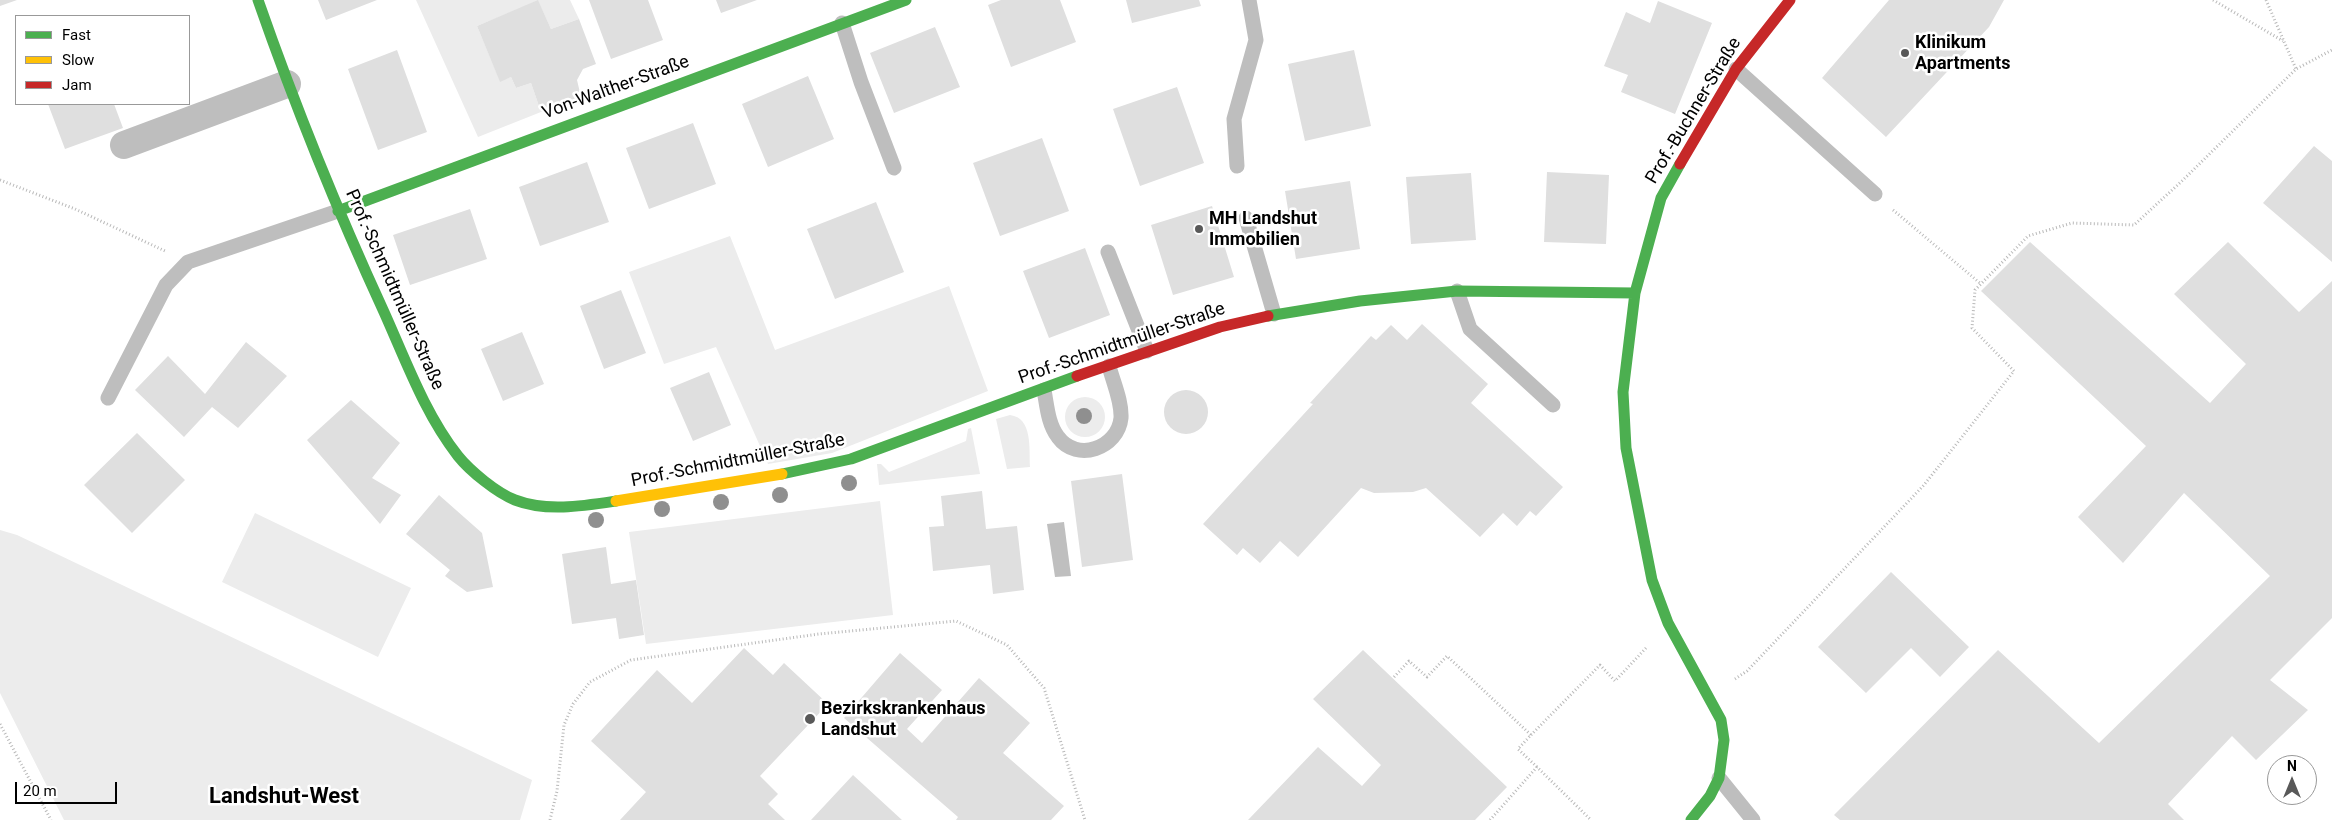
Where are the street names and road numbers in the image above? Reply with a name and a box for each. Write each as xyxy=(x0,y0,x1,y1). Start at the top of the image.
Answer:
street label: Prof.-Buchner-Straße xyxy=(1642,34,1746,188)
street label: Von-Walther-Straße xyxy=(540,51,692,125)
street label: Prof.-Schmidtmüller-Straße xyxy=(340,186,448,394)
street label: Prof.-Schmidtmüller-Straße xyxy=(1016,298,1228,390)
street label: Prof.-Schmidtmüller-Straße xyxy=(629,430,847,492)

